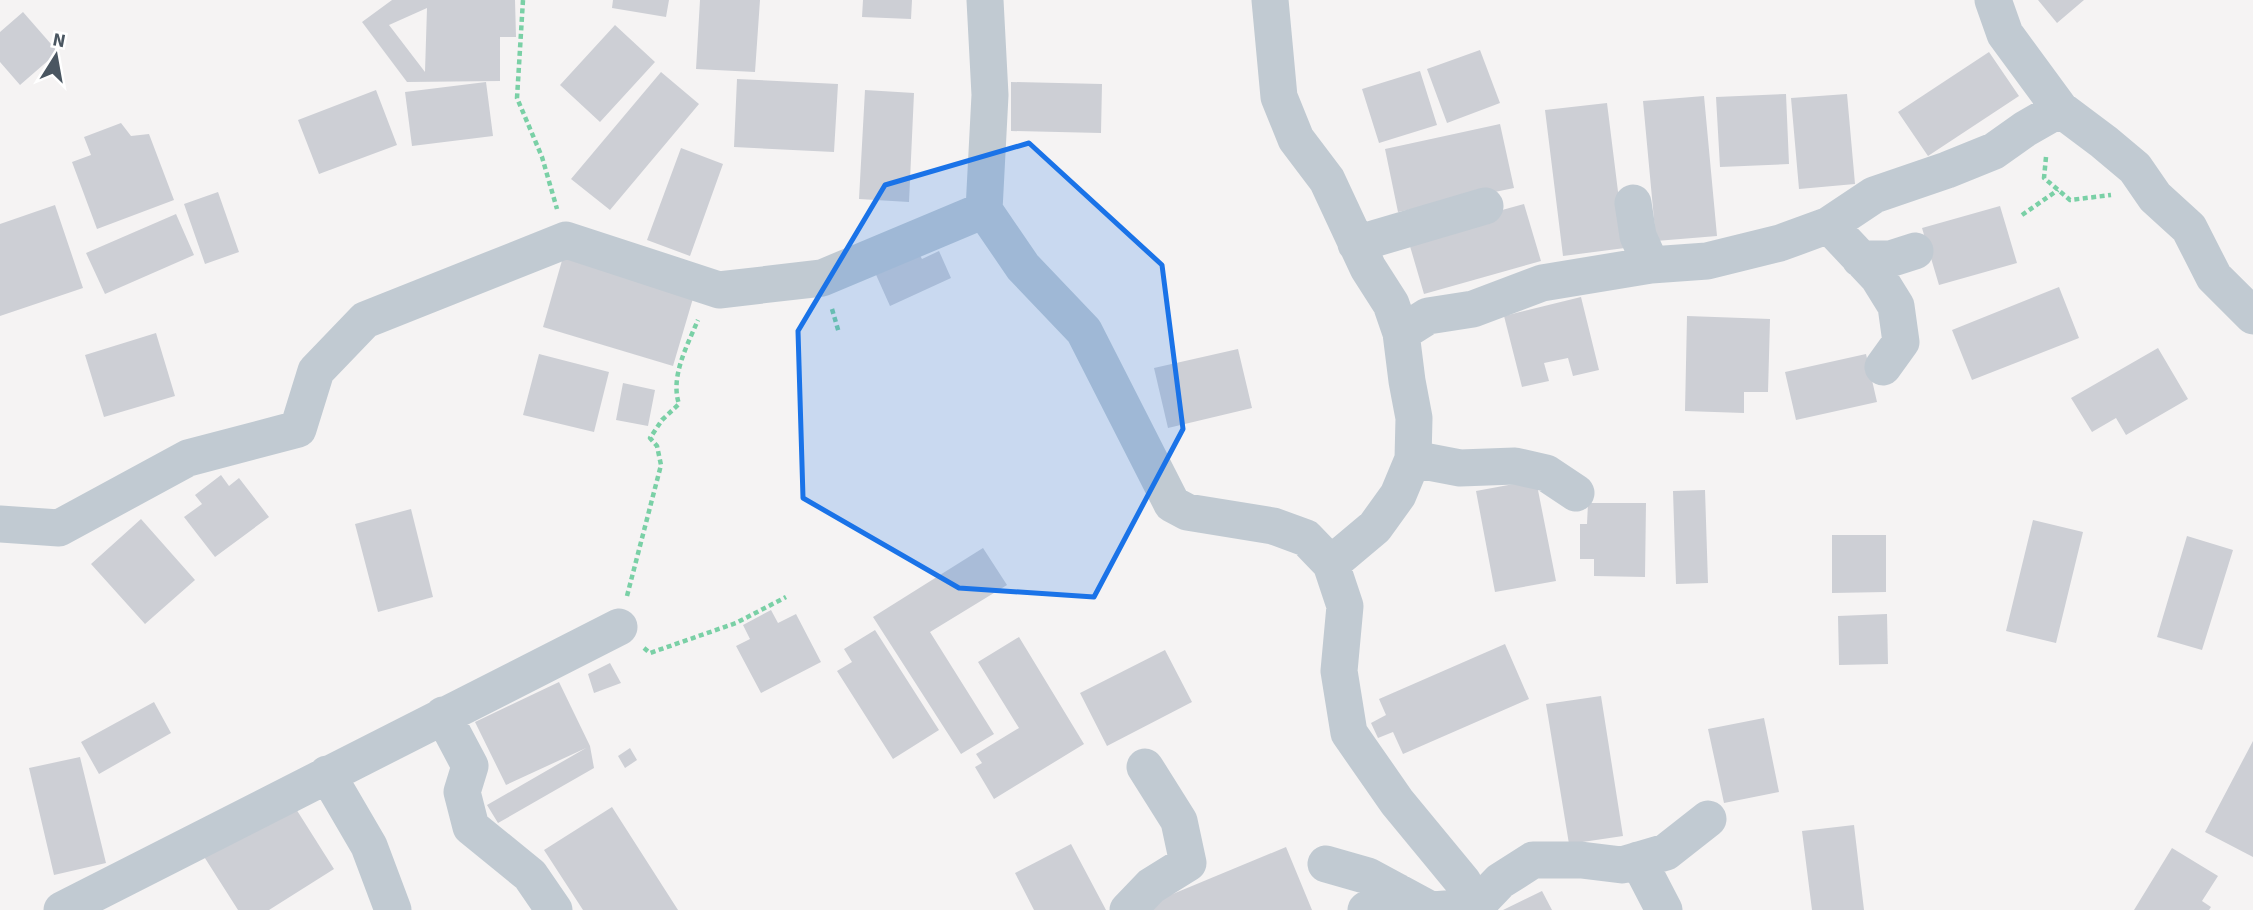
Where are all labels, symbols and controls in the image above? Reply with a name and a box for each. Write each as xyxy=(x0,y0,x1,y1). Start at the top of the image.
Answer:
north arrow xyxy=(21,21,91,91)
text: N xyxy=(50,26,68,55)

